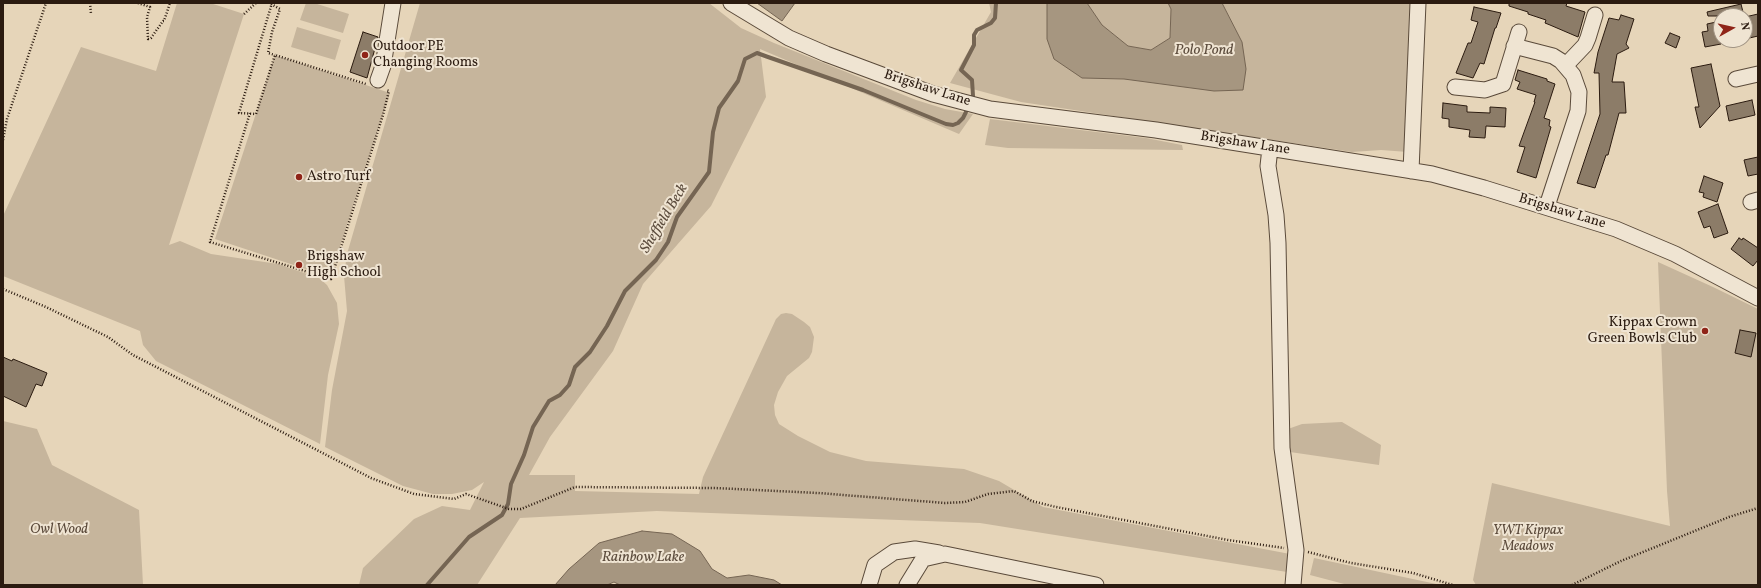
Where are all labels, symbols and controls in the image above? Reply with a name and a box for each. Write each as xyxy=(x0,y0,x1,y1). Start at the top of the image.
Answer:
north arrow xyxy=(1713,8,1753,48)
text: N xyxy=(1736,21,1752,31)
place label: Outdoor PE Changing Rooms xyxy=(373,39,478,72)
water label: Polo Pond xyxy=(1175,42,1233,60)
marker: Outdoor PE Changing Rooms xyxy=(360,50,370,60)
street label: Brigshaw Lane xyxy=(881,67,973,111)
street label: Brigshaw Lane xyxy=(1199,129,1291,159)
place label: Astro Turf xyxy=(307,169,370,185)
marker: Astro Turf xyxy=(294,172,304,182)
water label: Sheffield Beck xyxy=(637,181,693,257)
street label: Brigshaw Lane xyxy=(1516,191,1608,233)
place label: Brigshaw High School xyxy=(307,249,381,282)
marker: Brigshaw High School xyxy=(294,260,304,270)
place label: Kippax Crown Green Bowls Club xyxy=(1588,315,1697,348)
marker: Kippax Crown Green Bowls Club xyxy=(1700,326,1710,336)
park label: Owl Wood xyxy=(30,522,88,538)
park label: YWT Kippax Meadows xyxy=(1493,523,1563,556)
water label: Rainbow Lake xyxy=(602,549,684,567)

